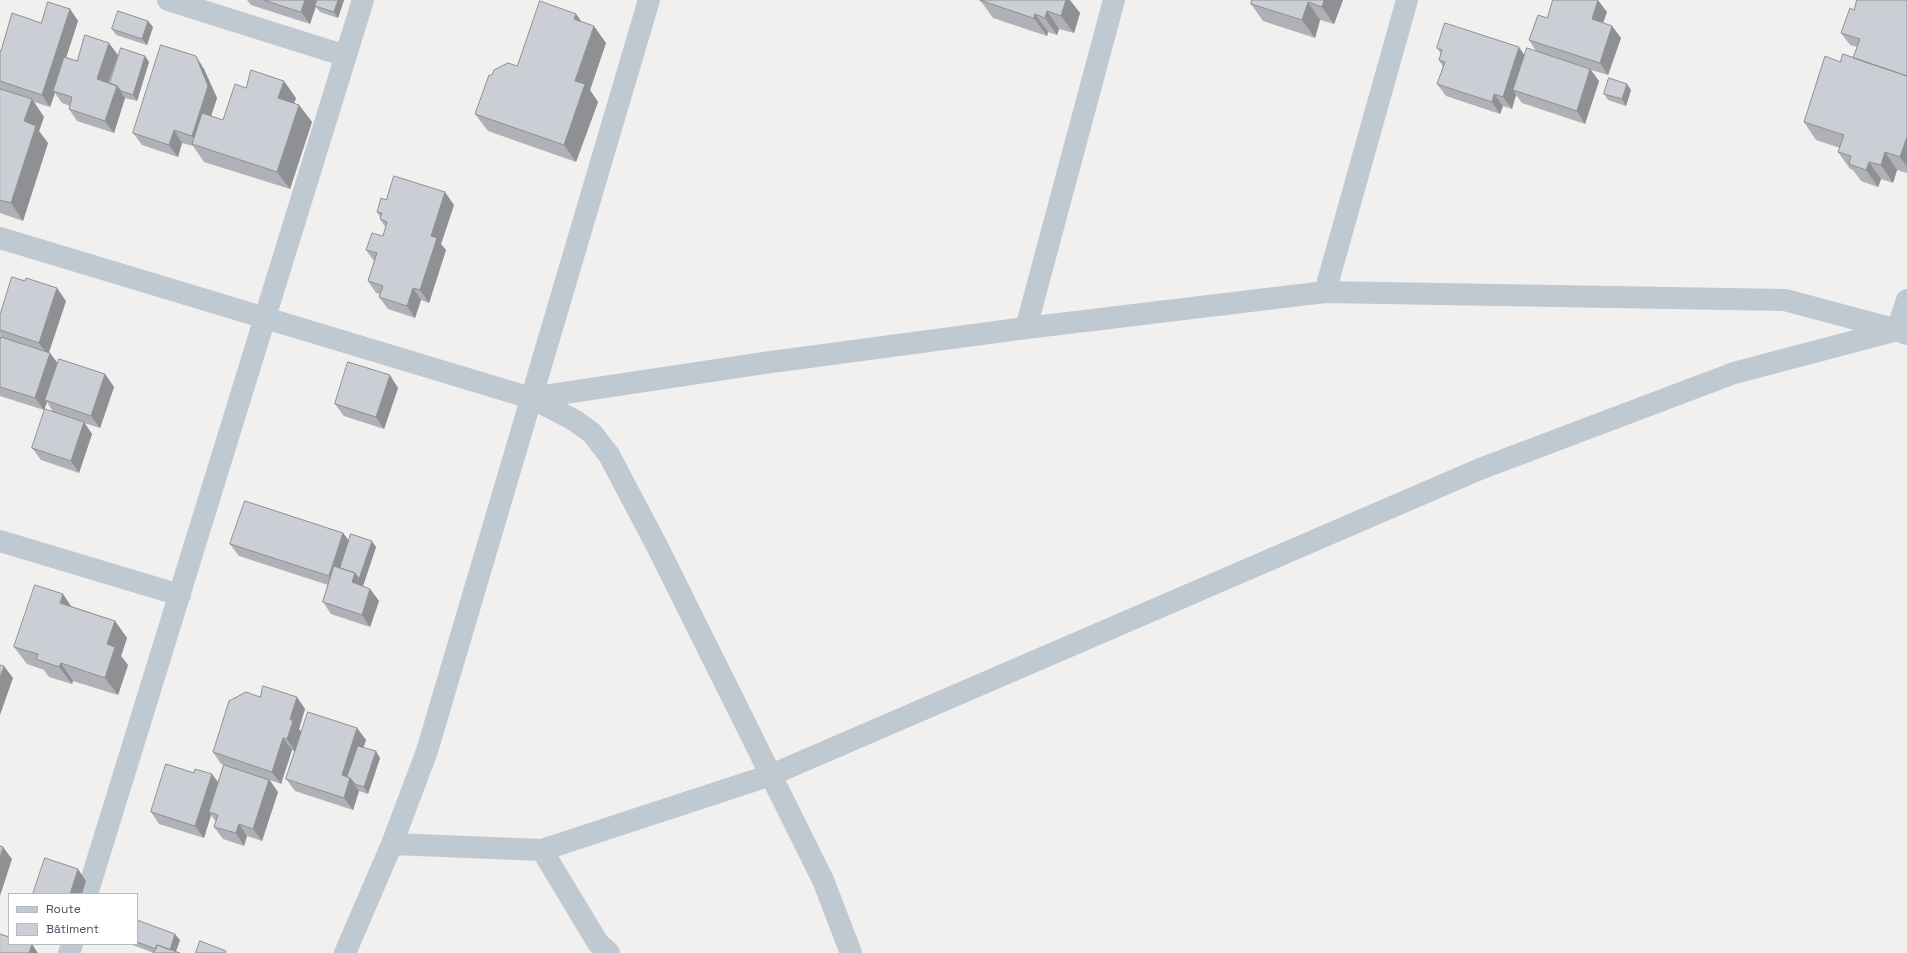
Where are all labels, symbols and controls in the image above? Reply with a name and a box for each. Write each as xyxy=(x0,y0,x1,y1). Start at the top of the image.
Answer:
legend xyxy=(8,893,138,945)
text: Route xyxy=(46,901,81,917)
text: Bâtiment xyxy=(46,921,99,937)

